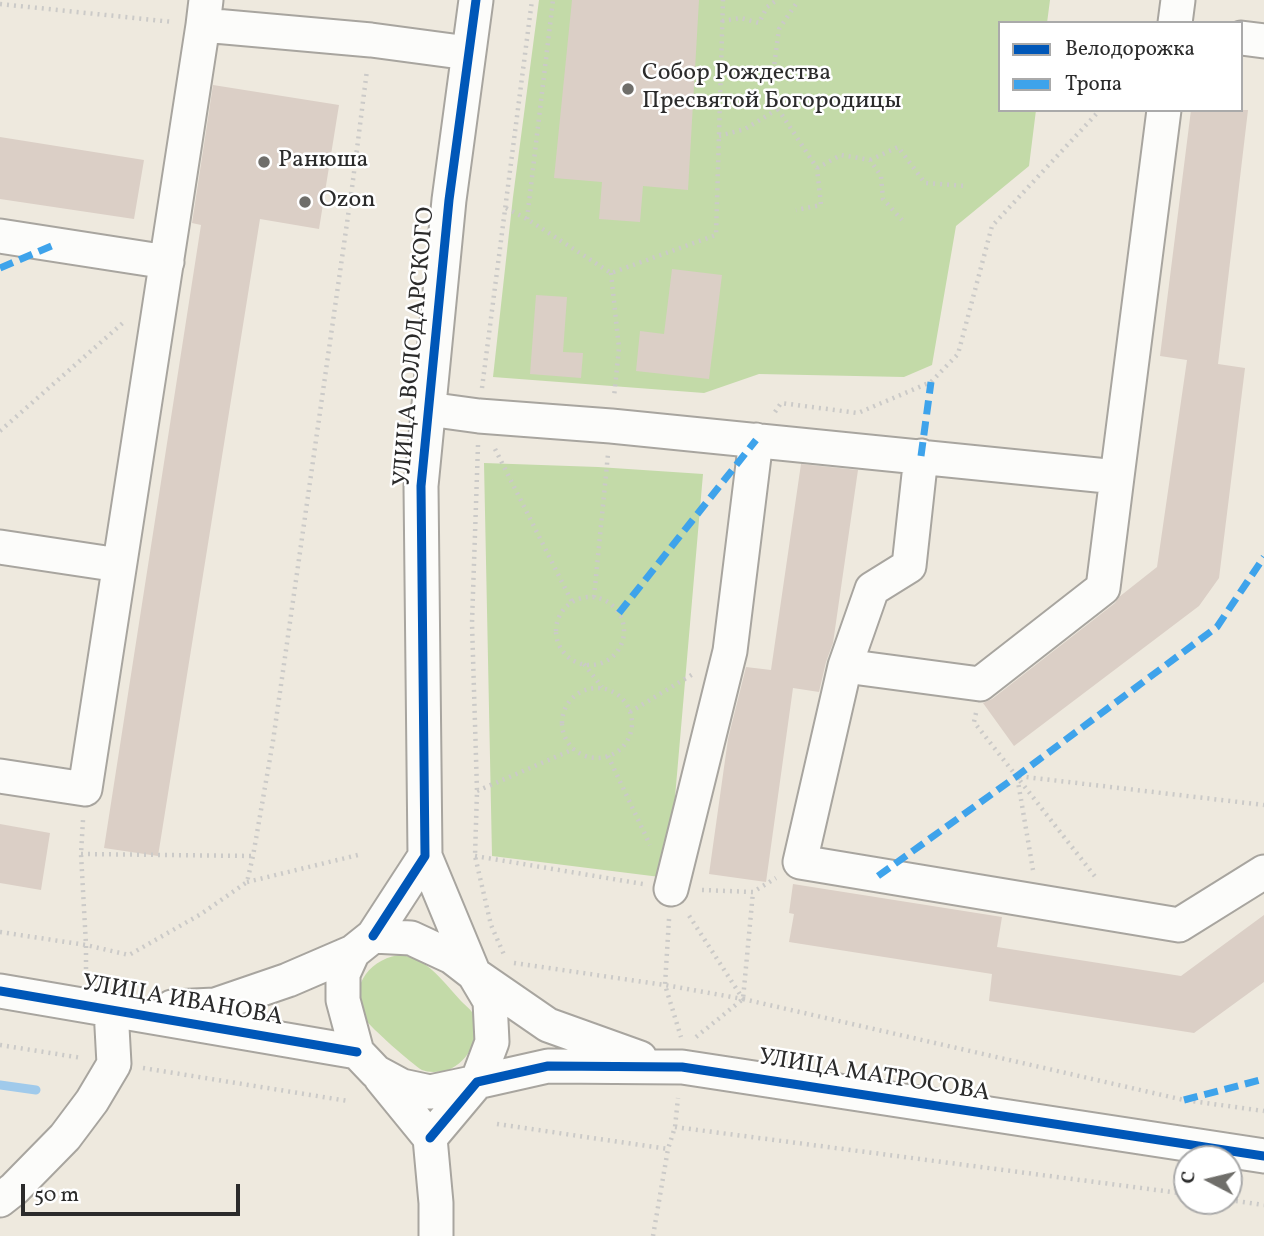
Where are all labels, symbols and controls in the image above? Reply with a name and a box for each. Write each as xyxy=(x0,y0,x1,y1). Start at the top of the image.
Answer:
legend xyxy=(998,21,1243,112)
text: Велодорожка xyxy=(1065,35,1195,64)
place label: Собор Рождества Пресвятой Богородицы xyxy=(642,61,901,117)
text: Тропа xyxy=(1065,70,1122,99)
marker: Собор Рождества Пресвятой Богородицы xyxy=(620,81,636,97)
place label: Ранюша xyxy=(278,148,369,176)
marker: Ранюша xyxy=(256,154,272,170)
place label: Ozon xyxy=(319,188,376,216)
marker: Ozon xyxy=(297,194,313,210)
street label: УЛИЦА ВОЛОДАРСКОГО xyxy=(389,206,443,488)
street label: УЛИЦА ИВАНОВА xyxy=(79,970,285,1034)
street label: УЛИЦА МАТРОСОВА xyxy=(756,1044,992,1110)
north arrow xyxy=(1173,1145,1243,1215)
scale bar xyxy=(24,1170,243,1214)
text: С xyxy=(1175,1170,1203,1185)
text: 50 m xyxy=(34,1181,79,1210)

